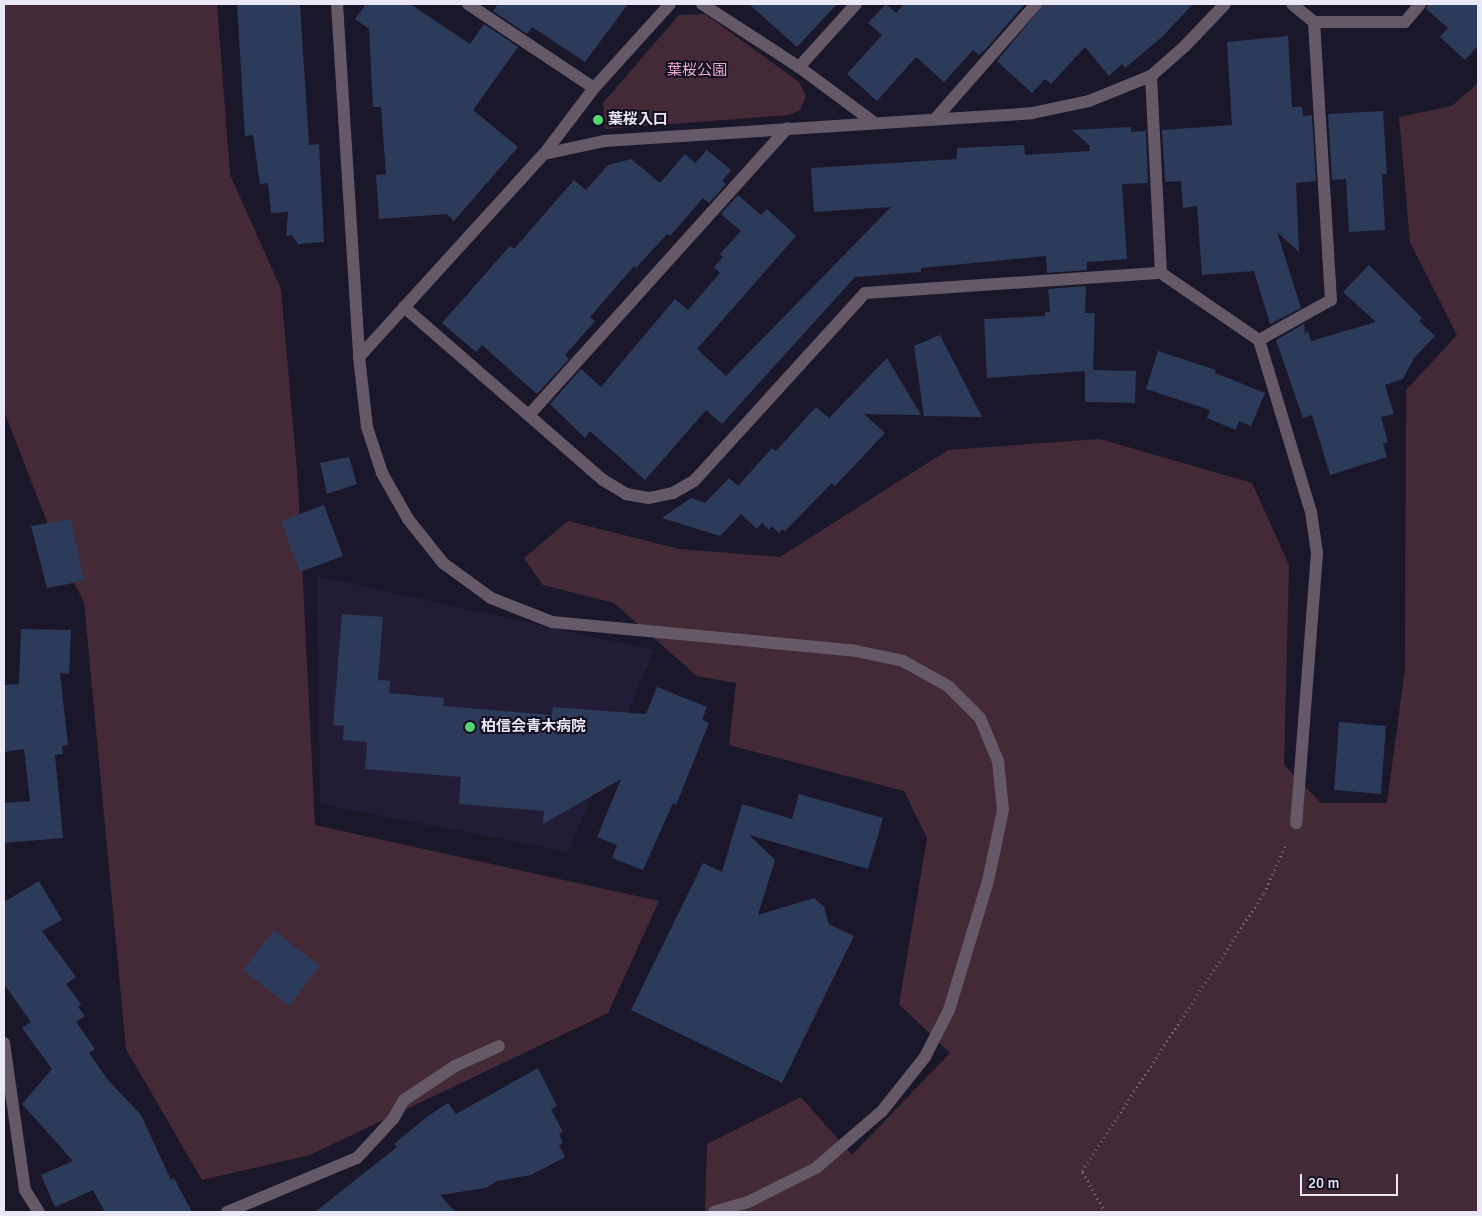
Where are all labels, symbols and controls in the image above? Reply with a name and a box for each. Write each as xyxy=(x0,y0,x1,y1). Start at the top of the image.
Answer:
park label: 葉桜公園 xyxy=(667,62,727,80)
place label: 葉桜入口 xyxy=(608,111,668,129)
marker: 葉桜入口 xyxy=(592,114,604,126)
place label: 柏信会青木病院 xyxy=(481,718,586,736)
marker: 柏信会青木病院 xyxy=(463,720,477,734)
scale bar xyxy=(1302,1164,1400,1196)
text: 20 m xyxy=(1308,1174,1339,1192)

